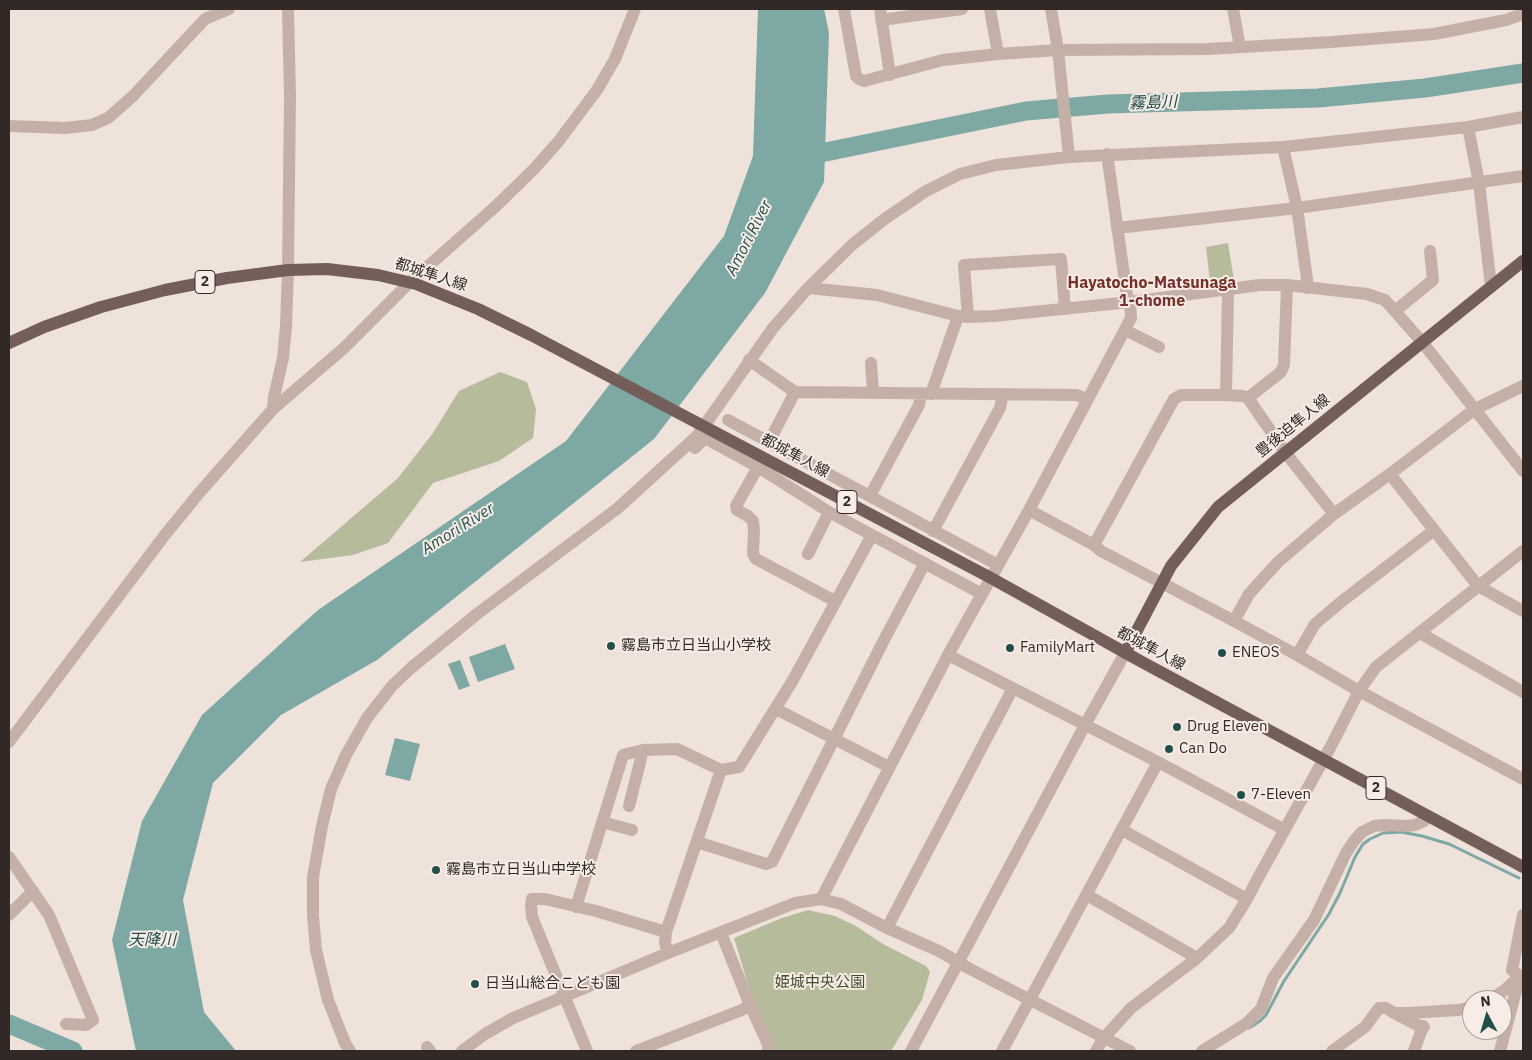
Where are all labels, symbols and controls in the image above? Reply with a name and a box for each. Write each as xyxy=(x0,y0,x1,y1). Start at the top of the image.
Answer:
water label: 霧島川 xyxy=(1129,93,1177,113)
water label: Amori River xyxy=(722,197,776,279)
street label: 都城隼人線 xyxy=(393,255,469,295)
road number: 2 xyxy=(195,270,215,294)
district label: Hayatocho-Matsunaga 1-chome xyxy=(1068,273,1236,311)
street label: 豊後迫隼人線 xyxy=(1252,391,1334,461)
street label: 都城隼人線 xyxy=(758,430,832,482)
road number: 2 xyxy=(837,491,857,514)
water label: Amori River xyxy=(418,499,498,559)
street label: 都城隼人線 xyxy=(1114,623,1188,675)
place label: 霧島市立日当山小学校 xyxy=(621,637,771,655)
place label: FamilyMart xyxy=(1020,639,1095,657)
marker: 霧島市立日当山小学校 xyxy=(605,640,617,652)
marker: FamilyMart xyxy=(1004,642,1016,654)
place label: ENEOS xyxy=(1232,644,1279,662)
marker: ENEOS xyxy=(1216,647,1228,659)
place label: Drug Eleven xyxy=(1187,718,1268,736)
marker: Drug Eleven xyxy=(1171,721,1183,733)
place label: Can Do xyxy=(1179,740,1227,758)
marker: Can Do xyxy=(1163,743,1175,755)
road number: 2 xyxy=(1366,776,1386,800)
place label: 7-Eleven xyxy=(1251,786,1311,804)
marker: 7-Eleven xyxy=(1235,789,1247,801)
place label: 霧島市立日当山中学校 xyxy=(446,861,596,879)
marker: 霧島市立日当山中学校 xyxy=(430,864,442,876)
water label: 天降川 xyxy=(128,930,176,950)
park label: 姫城中央公園 xyxy=(775,974,865,992)
place label: 日当山総合こども園 xyxy=(485,975,620,993)
marker: 日当山総合こども園 xyxy=(469,978,481,990)
north arrow xyxy=(1462,990,1512,1040)
text: N xyxy=(1480,992,1492,1011)

